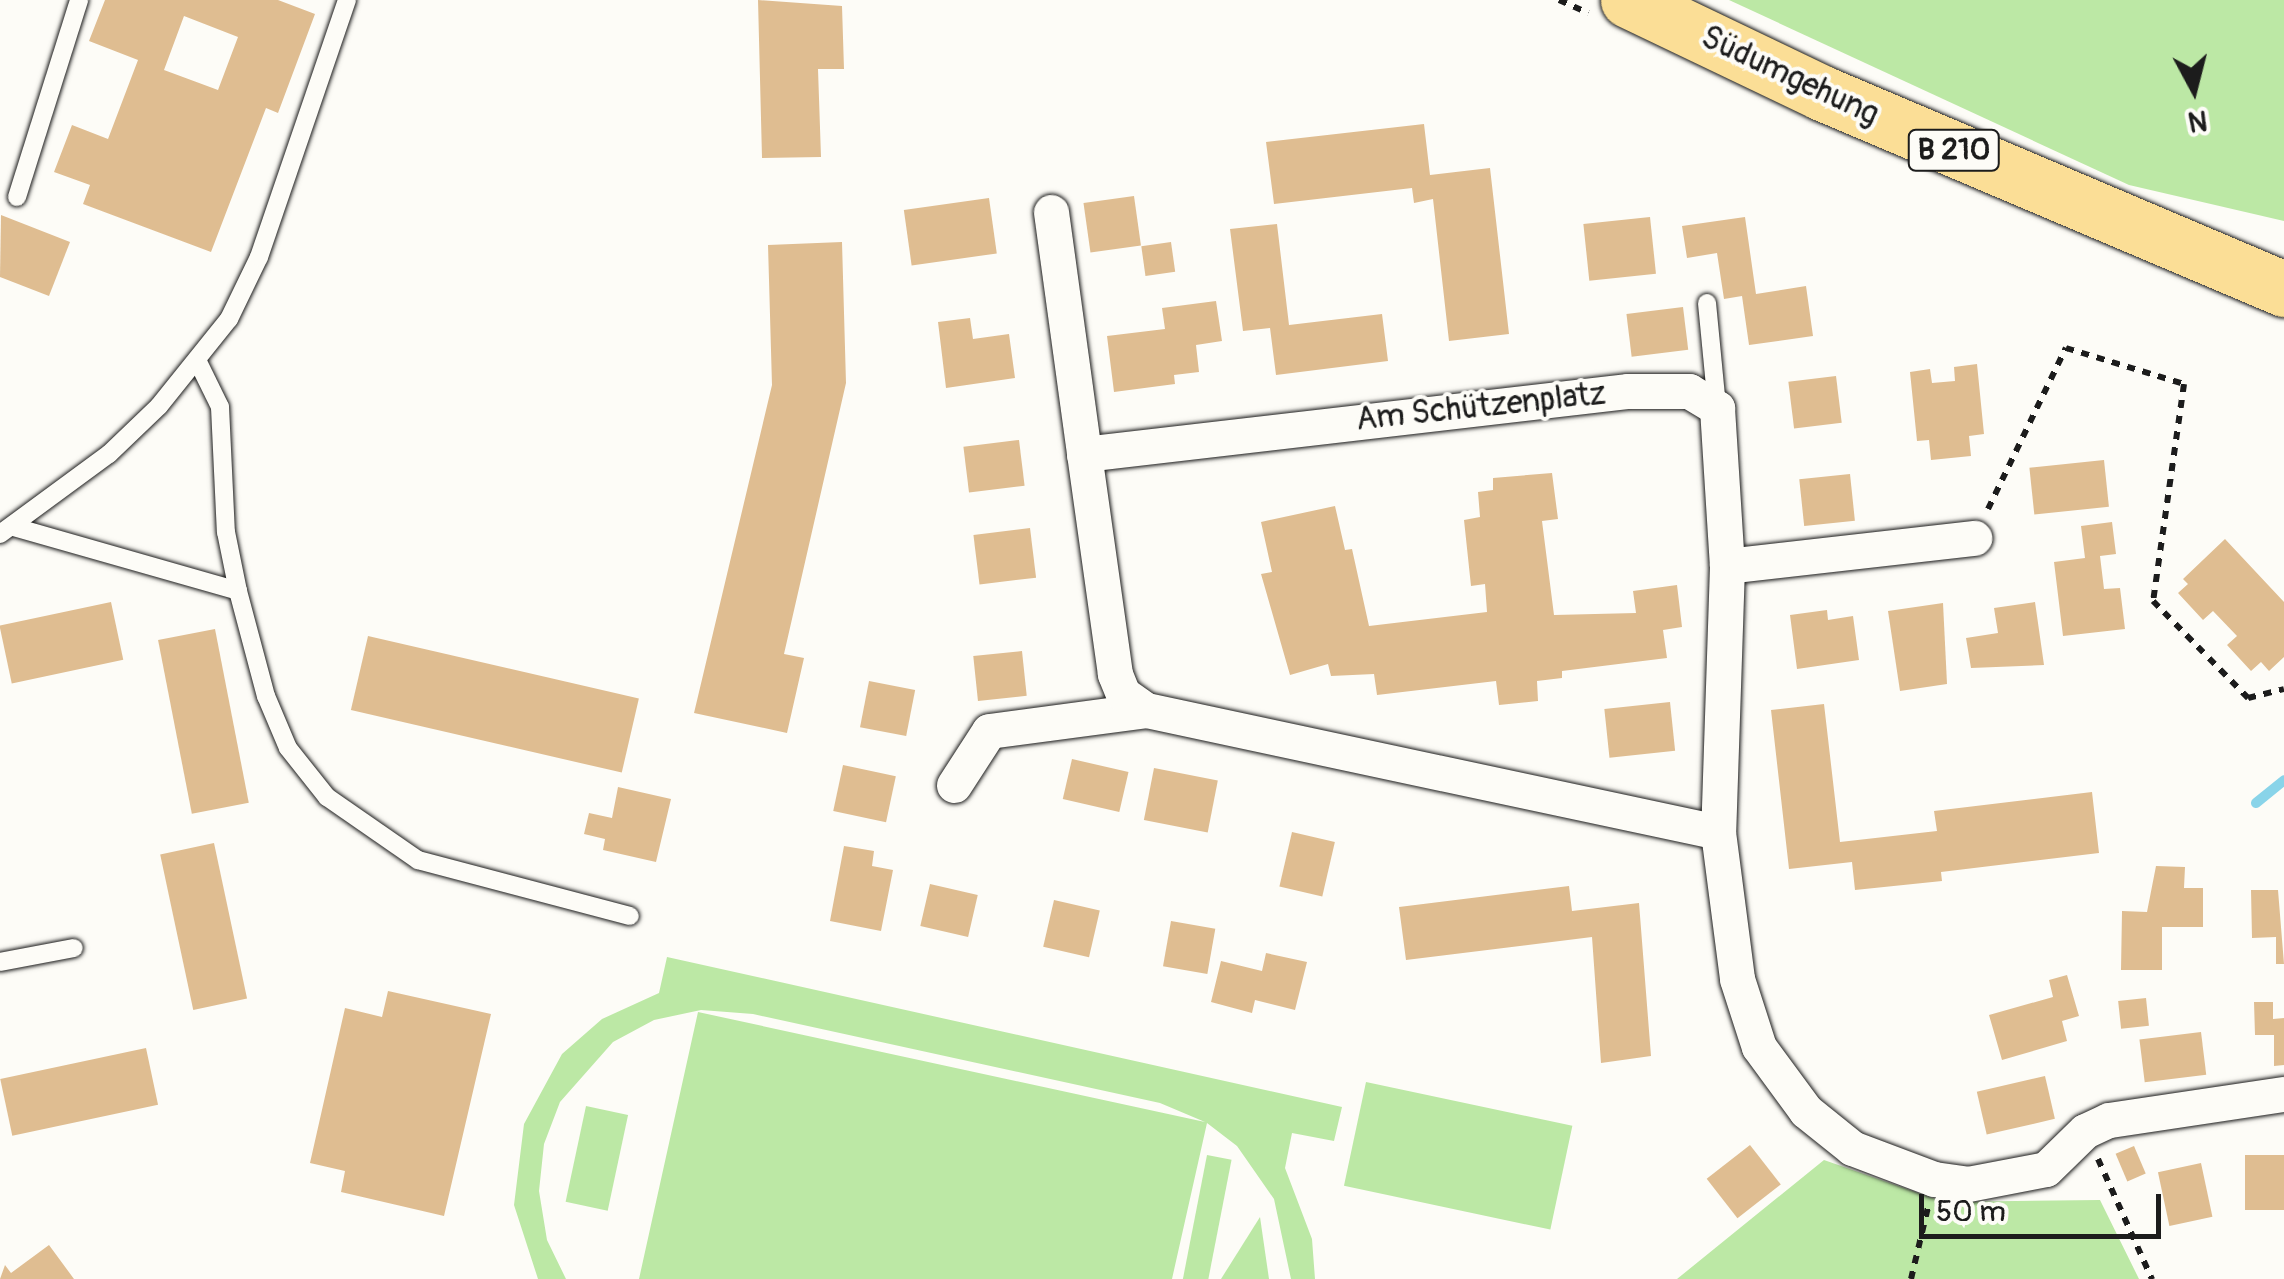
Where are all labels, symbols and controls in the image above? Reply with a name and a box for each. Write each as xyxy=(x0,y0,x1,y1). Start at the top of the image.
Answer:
street label: Südumgehung xyxy=(1695,18,1885,134)
north arrow xyxy=(2144,40,2244,140)
text: N xyxy=(2186,102,2209,139)
road number: B 210 xyxy=(1906,125,2002,175)
street label: Am Schützenplatz xyxy=(1354,375,1608,439)
scale bar xyxy=(1924,1174,2166,1236)
text: 50 m xyxy=(1936,1193,2006,1230)

